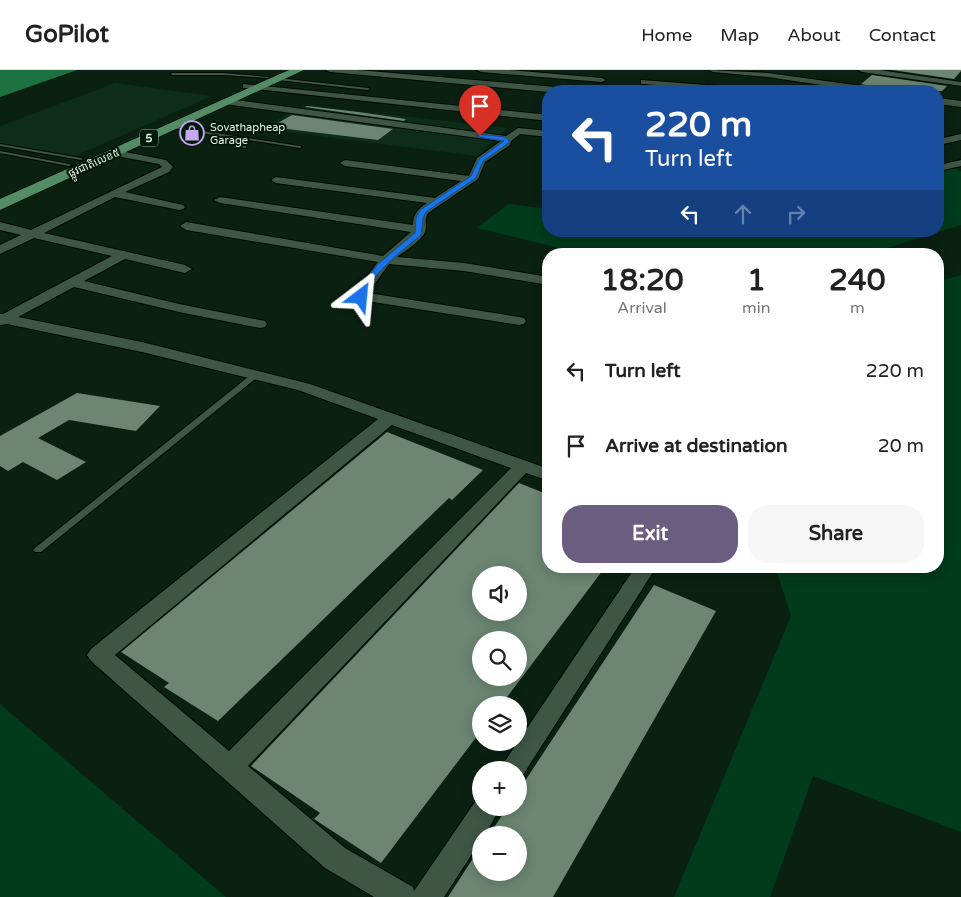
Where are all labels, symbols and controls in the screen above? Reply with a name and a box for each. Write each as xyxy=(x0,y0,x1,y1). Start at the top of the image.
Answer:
text: GoPilot xyxy=(25,20,109,49)
text: Home xyxy=(641,24,692,46)
text: Map xyxy=(720,24,759,46)
text: About xyxy=(787,24,841,46)
text: Contact xyxy=(869,24,936,46)
pin xyxy=(459,85,501,136)
icon: arrive xyxy=(466,92,494,120)
text: 220 m xyxy=(645,104,752,146)
icon: left xyxy=(562,105,627,170)
shop icon: Sovathapheap Garage xyxy=(179,120,205,146)
place label: Sovathapheap Garage xyxy=(210,121,285,147)
road number: 5 xyxy=(140,129,158,146)
street label: ផ្លូវជាតិលេខ៥ xyxy=(66,145,123,183)
text: Turn left xyxy=(645,146,733,172)
icon: left xyxy=(676,200,704,228)
icon: ahead xyxy=(729,200,757,228)
icon: right xyxy=(782,200,810,228)
text: 18:20 xyxy=(600,262,684,299)
text: 1 xyxy=(747,262,766,299)
text: 240 xyxy=(829,262,886,299)
position arrow xyxy=(334,270,386,322)
text: Arrival xyxy=(617,298,667,318)
text: min xyxy=(742,298,771,318)
text: m xyxy=(850,298,865,318)
icon: left xyxy=(562,357,590,385)
text: Turn left xyxy=(605,360,681,382)
text: 220 m xyxy=(866,360,924,382)
icon: arrive xyxy=(562,432,590,460)
text: Arrive at destination xyxy=(605,435,788,457)
text: 20 m xyxy=(878,435,924,457)
button: Exit xyxy=(562,505,738,563)
button: Share xyxy=(748,505,924,563)
map controls xyxy=(472,566,527,881)
button: sound xyxy=(472,566,527,621)
button: search xyxy=(472,631,527,686)
button: layers xyxy=(472,696,527,751)
button: + xyxy=(472,761,527,816)
button: − xyxy=(472,826,527,881)

